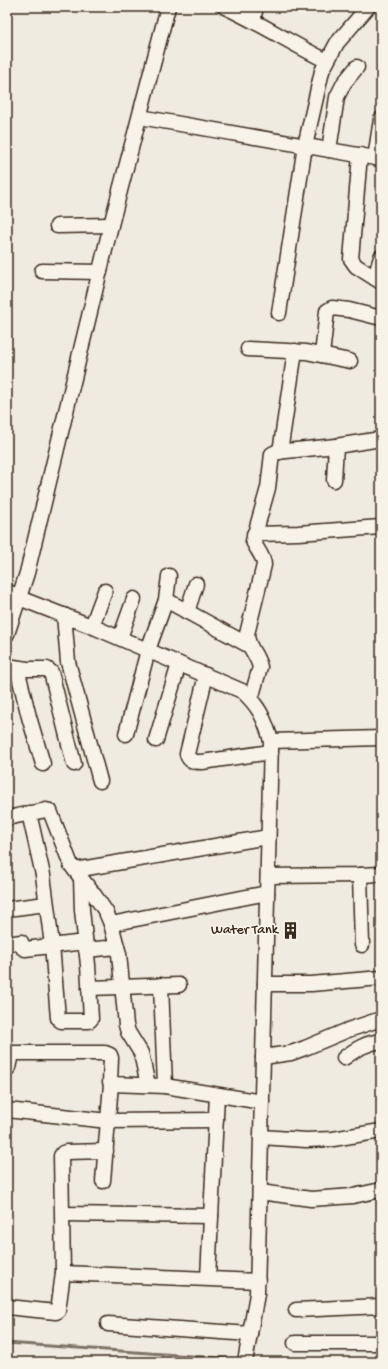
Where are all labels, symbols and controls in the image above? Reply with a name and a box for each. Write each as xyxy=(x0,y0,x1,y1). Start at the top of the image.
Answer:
building icon: Water Tank xyxy=(281,920,301,940)
place label: Water Tank xyxy=(211,922,280,939)

